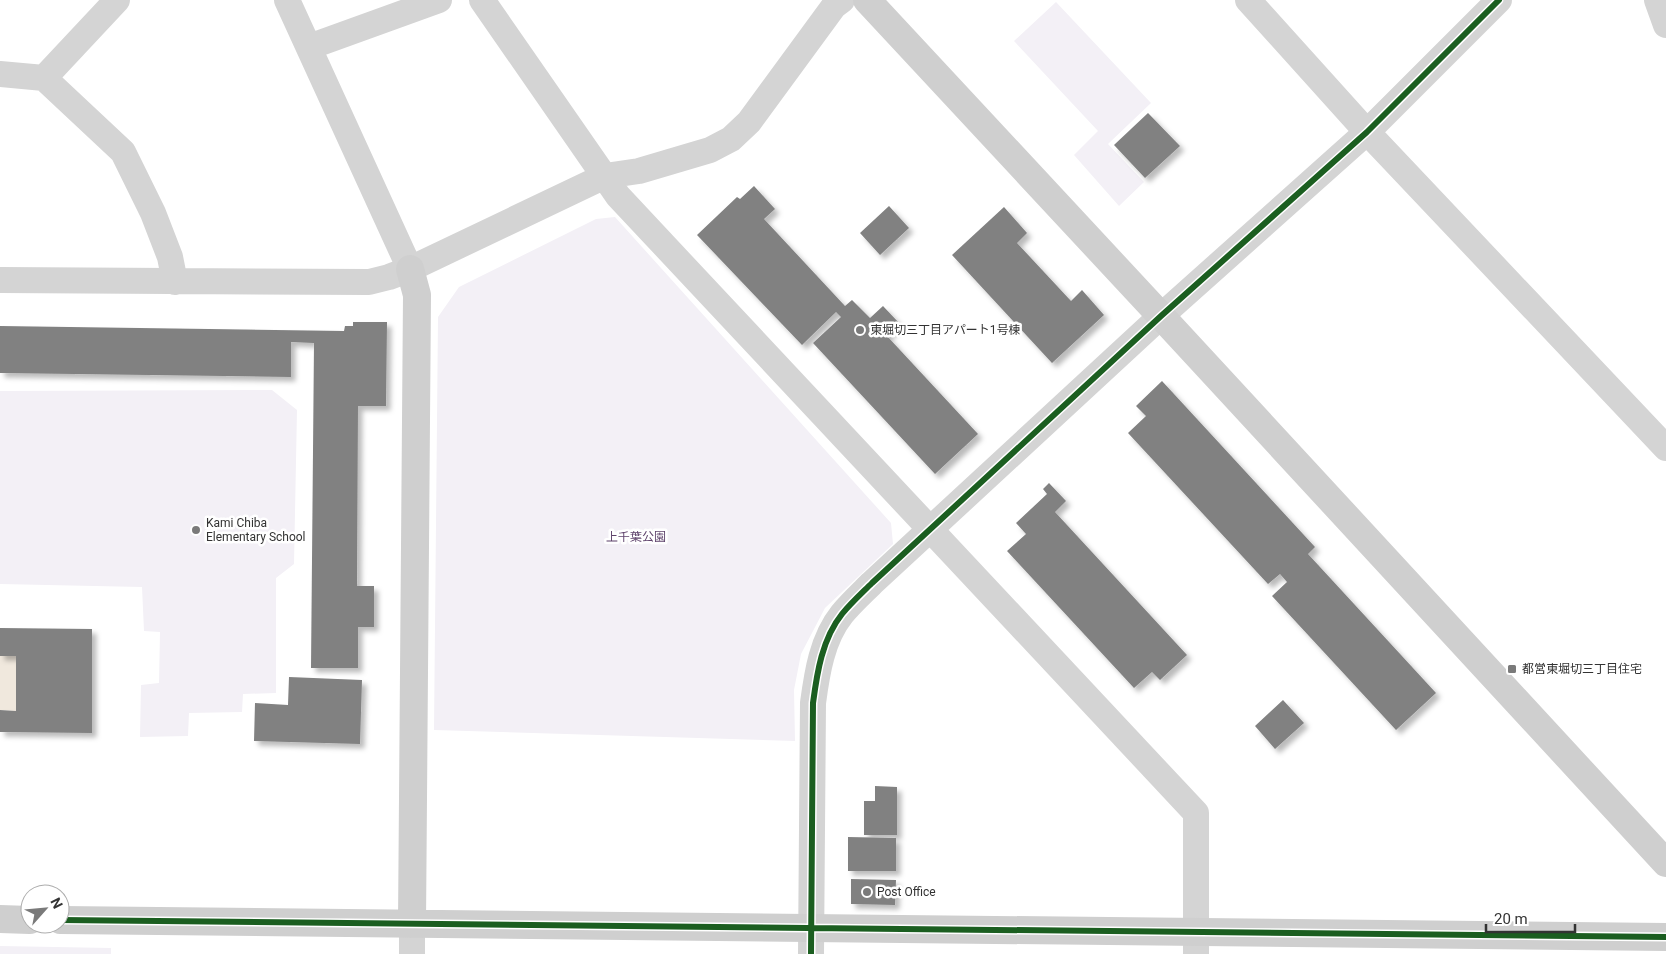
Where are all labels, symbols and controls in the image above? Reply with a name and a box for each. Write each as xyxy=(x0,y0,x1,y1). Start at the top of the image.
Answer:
place label: 東堀切三丁目アパート1号棟 xyxy=(870,323,1021,337)
marker: 東堀切三丁目アパート1号棟 xyxy=(854,324,866,336)
place label: Kami Chiba Elementary School xyxy=(206,516,306,544)
marker: Kami Chiba Elementary School xyxy=(190,524,202,536)
park label: 上千葉公園 xyxy=(606,530,666,544)
place label: 都営東堀切三丁目住宅 xyxy=(1522,662,1642,676)
marker: 都営東堀切三丁目住宅 xyxy=(1506,663,1518,675)
north arrow xyxy=(20,884,70,934)
place label: Post Office xyxy=(877,885,936,899)
marker: Post Office xyxy=(861,886,873,898)
text: N xyxy=(47,895,66,911)
scale bar xyxy=(1486,902,1575,934)
text: 20 m xyxy=(1494,910,1528,928)

